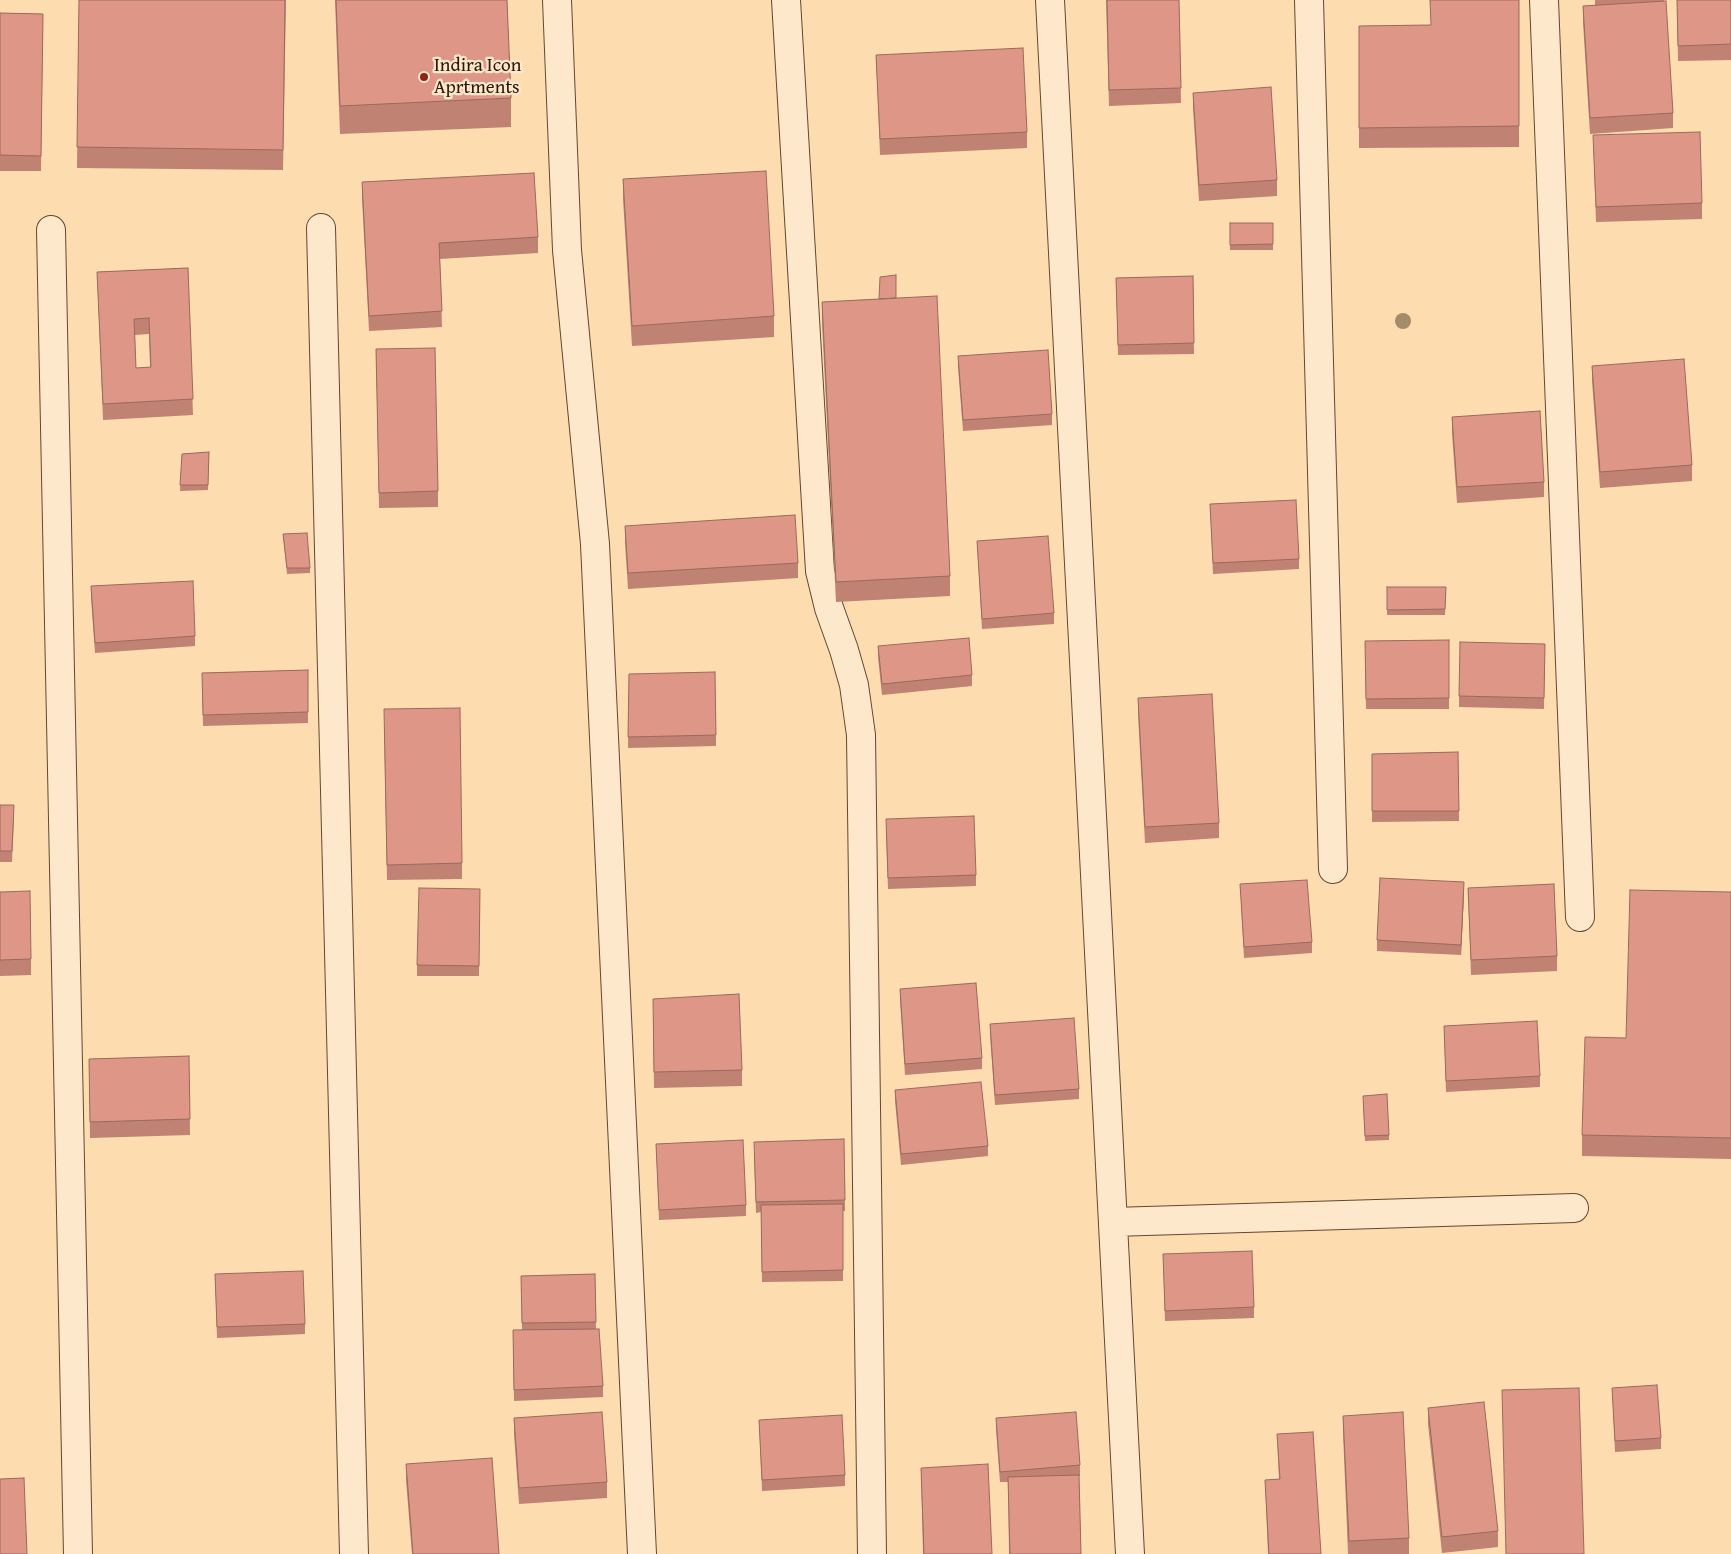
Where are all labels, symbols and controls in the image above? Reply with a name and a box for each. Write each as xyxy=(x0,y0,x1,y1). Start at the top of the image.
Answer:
place label: Indira Icon Aprtments xyxy=(434,55,521,99)
marker: Indira Icon Aprtments xyxy=(418,71,430,83)

